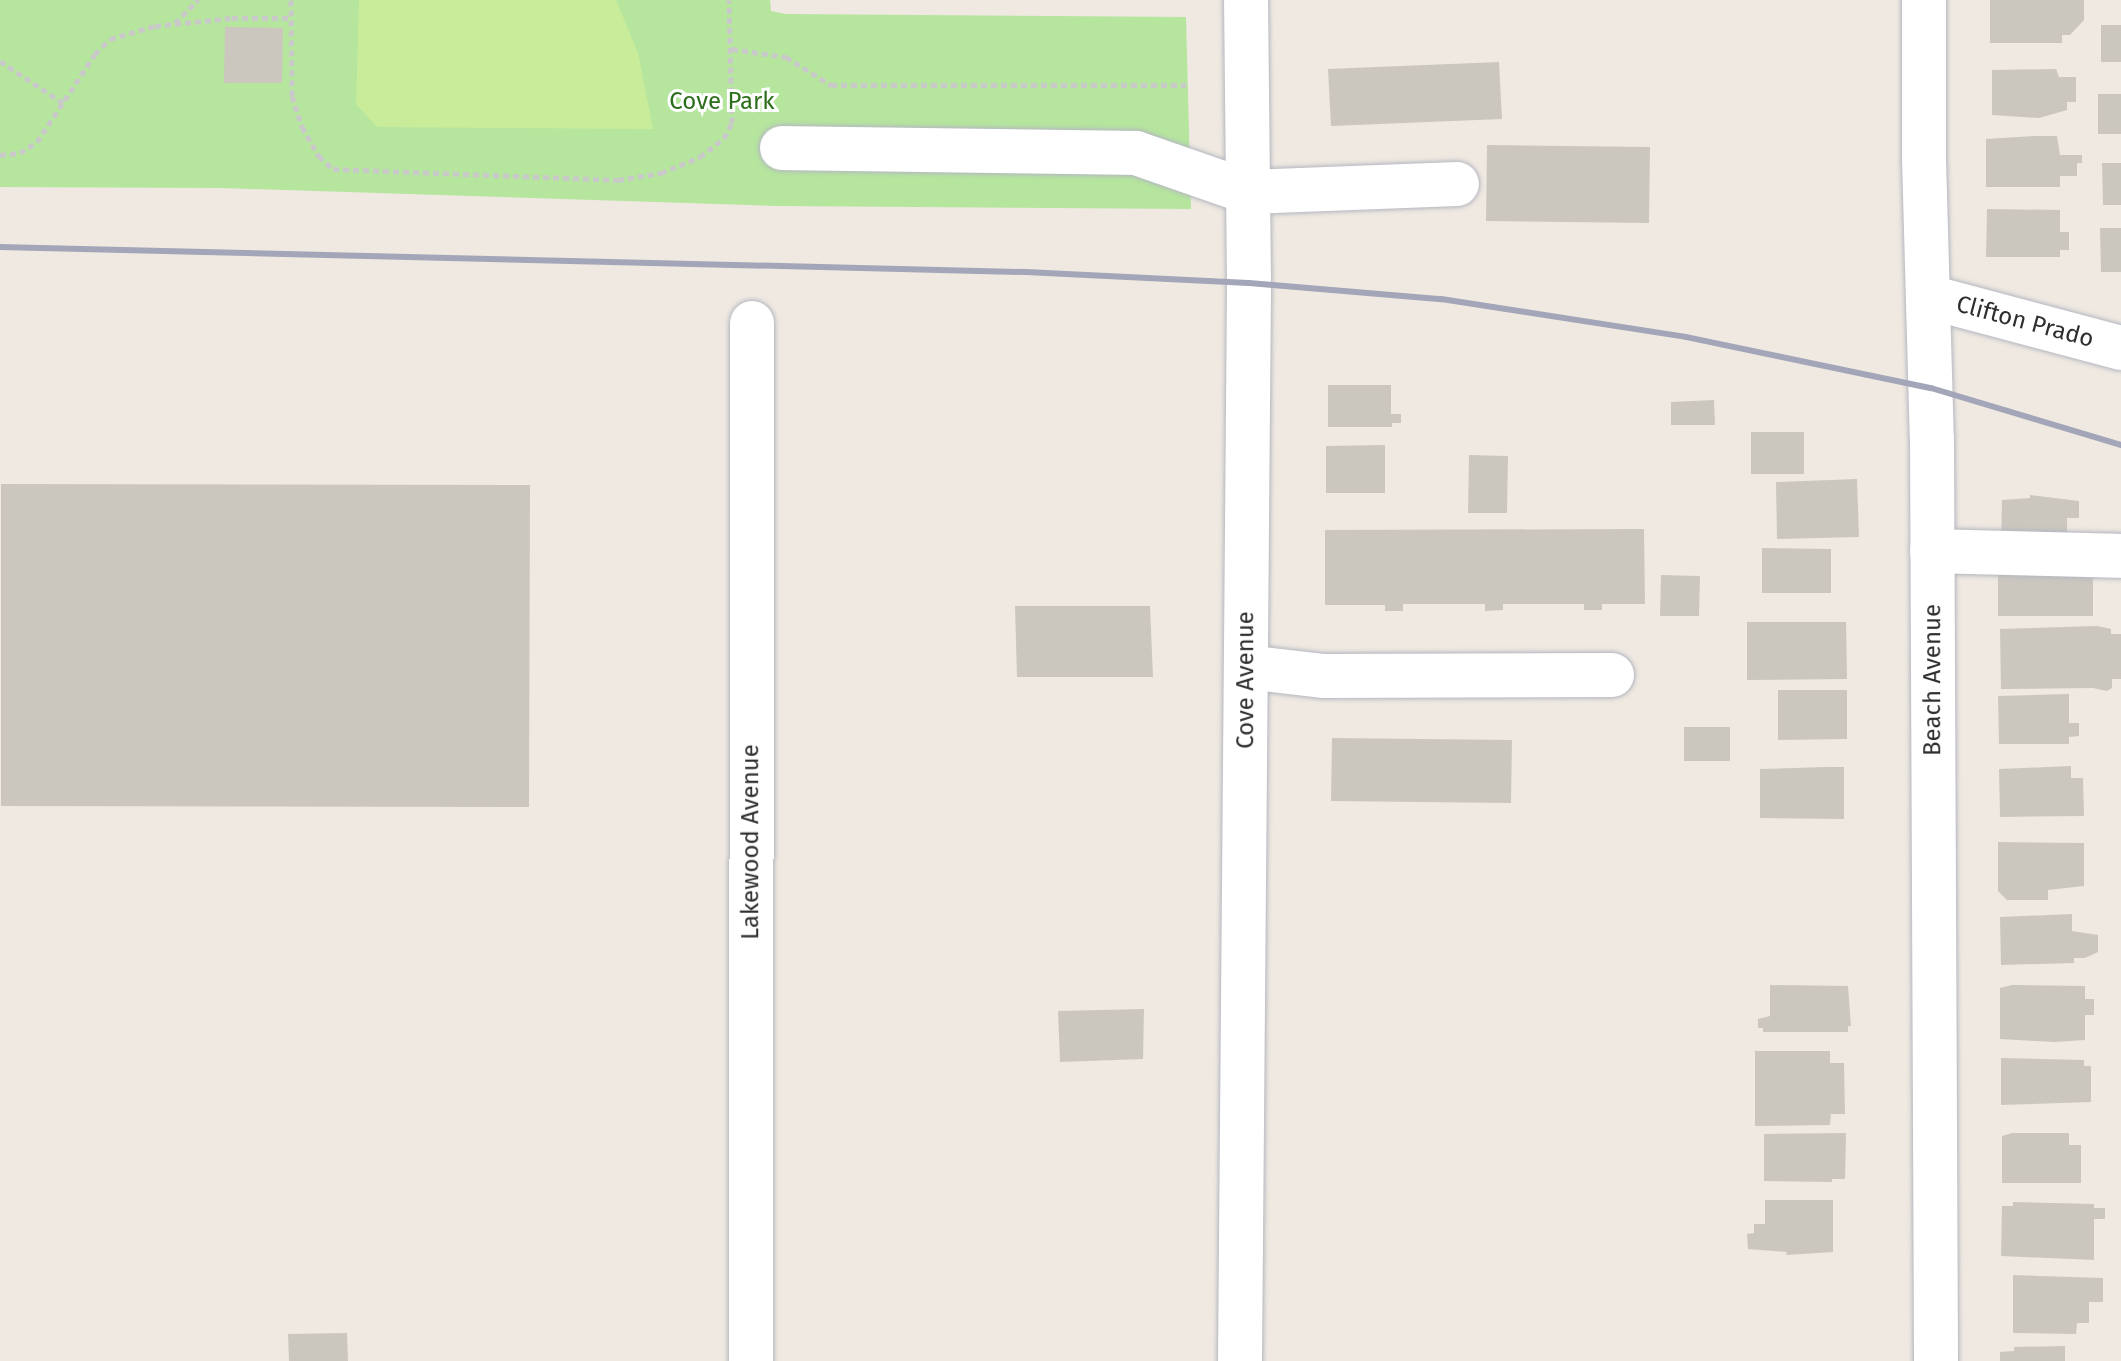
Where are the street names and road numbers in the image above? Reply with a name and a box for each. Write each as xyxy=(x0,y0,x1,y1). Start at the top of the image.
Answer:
street label: Clifton Prado xyxy=(1953,290,2097,354)
street label: Beach Avenue xyxy=(1919,604,1947,756)
street label: Cove Avenue xyxy=(1232,611,1260,749)
street label: Lakewood Avenue xyxy=(737,744,765,940)

